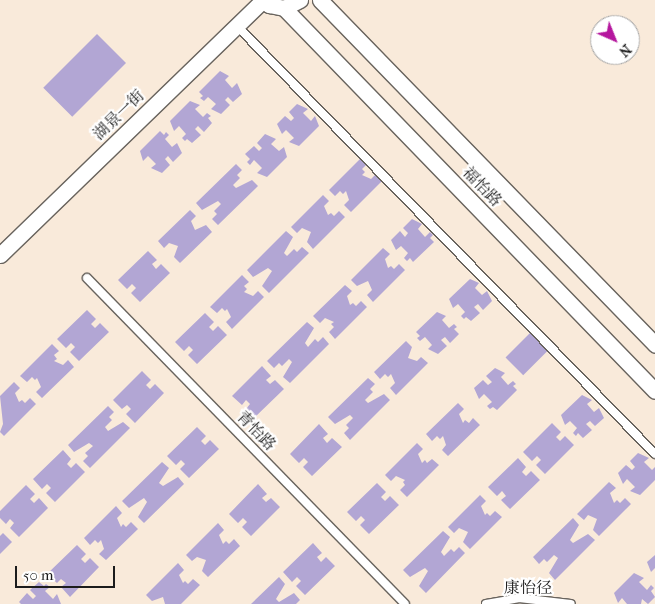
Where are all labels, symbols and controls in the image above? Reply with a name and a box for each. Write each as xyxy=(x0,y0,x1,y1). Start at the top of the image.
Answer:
north arrow xyxy=(590,15,640,65)
text: N xyxy=(615,41,635,60)
street label: 湖景一街 xyxy=(89,86,149,144)
street label: 福怡路 xyxy=(458,163,506,211)
street label: 青怡路 xyxy=(232,407,280,455)
scale bar xyxy=(18,556,118,588)
text: 50 m xyxy=(23,566,53,584)
street label: 康怡径 xyxy=(504,578,552,598)

